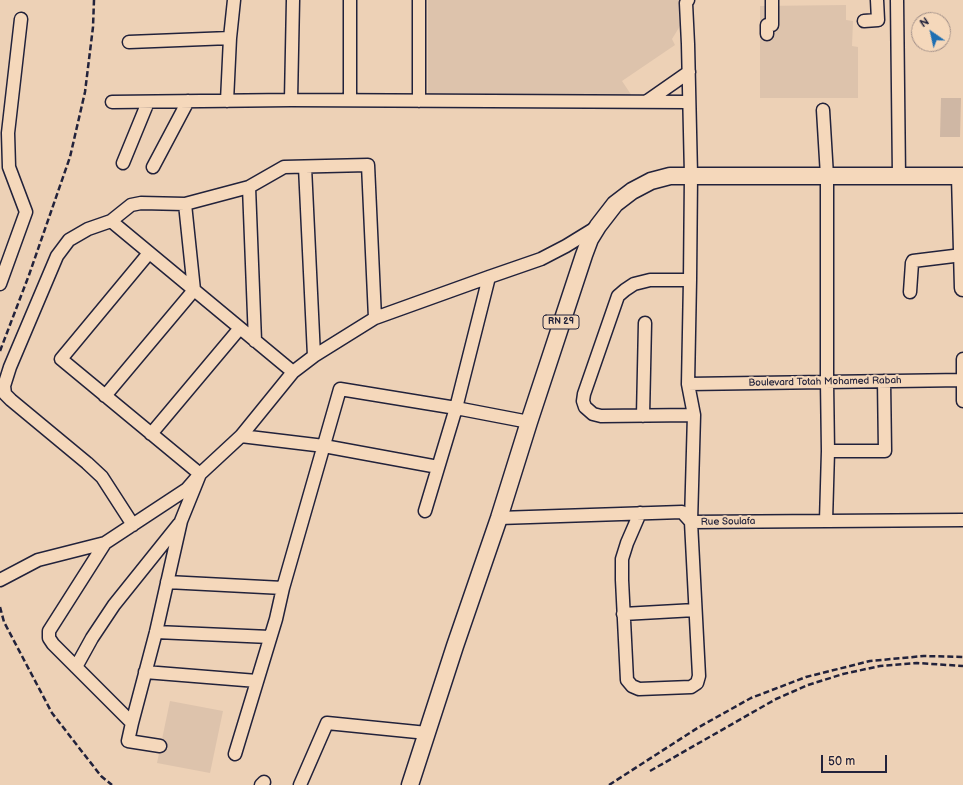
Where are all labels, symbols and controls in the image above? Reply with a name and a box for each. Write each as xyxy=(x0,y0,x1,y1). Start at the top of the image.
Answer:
north arrow xyxy=(911,12,951,52)
text: N xyxy=(918,15,932,30)
road number: RN 29 xyxy=(543,315,579,329)
street label: Boulevard Totah Mohamed Rabah xyxy=(748,375,902,389)
street label: Rue Soulafa xyxy=(701,516,755,528)
scale bar xyxy=(823,747,889,773)
text: 50 m xyxy=(828,754,855,769)

